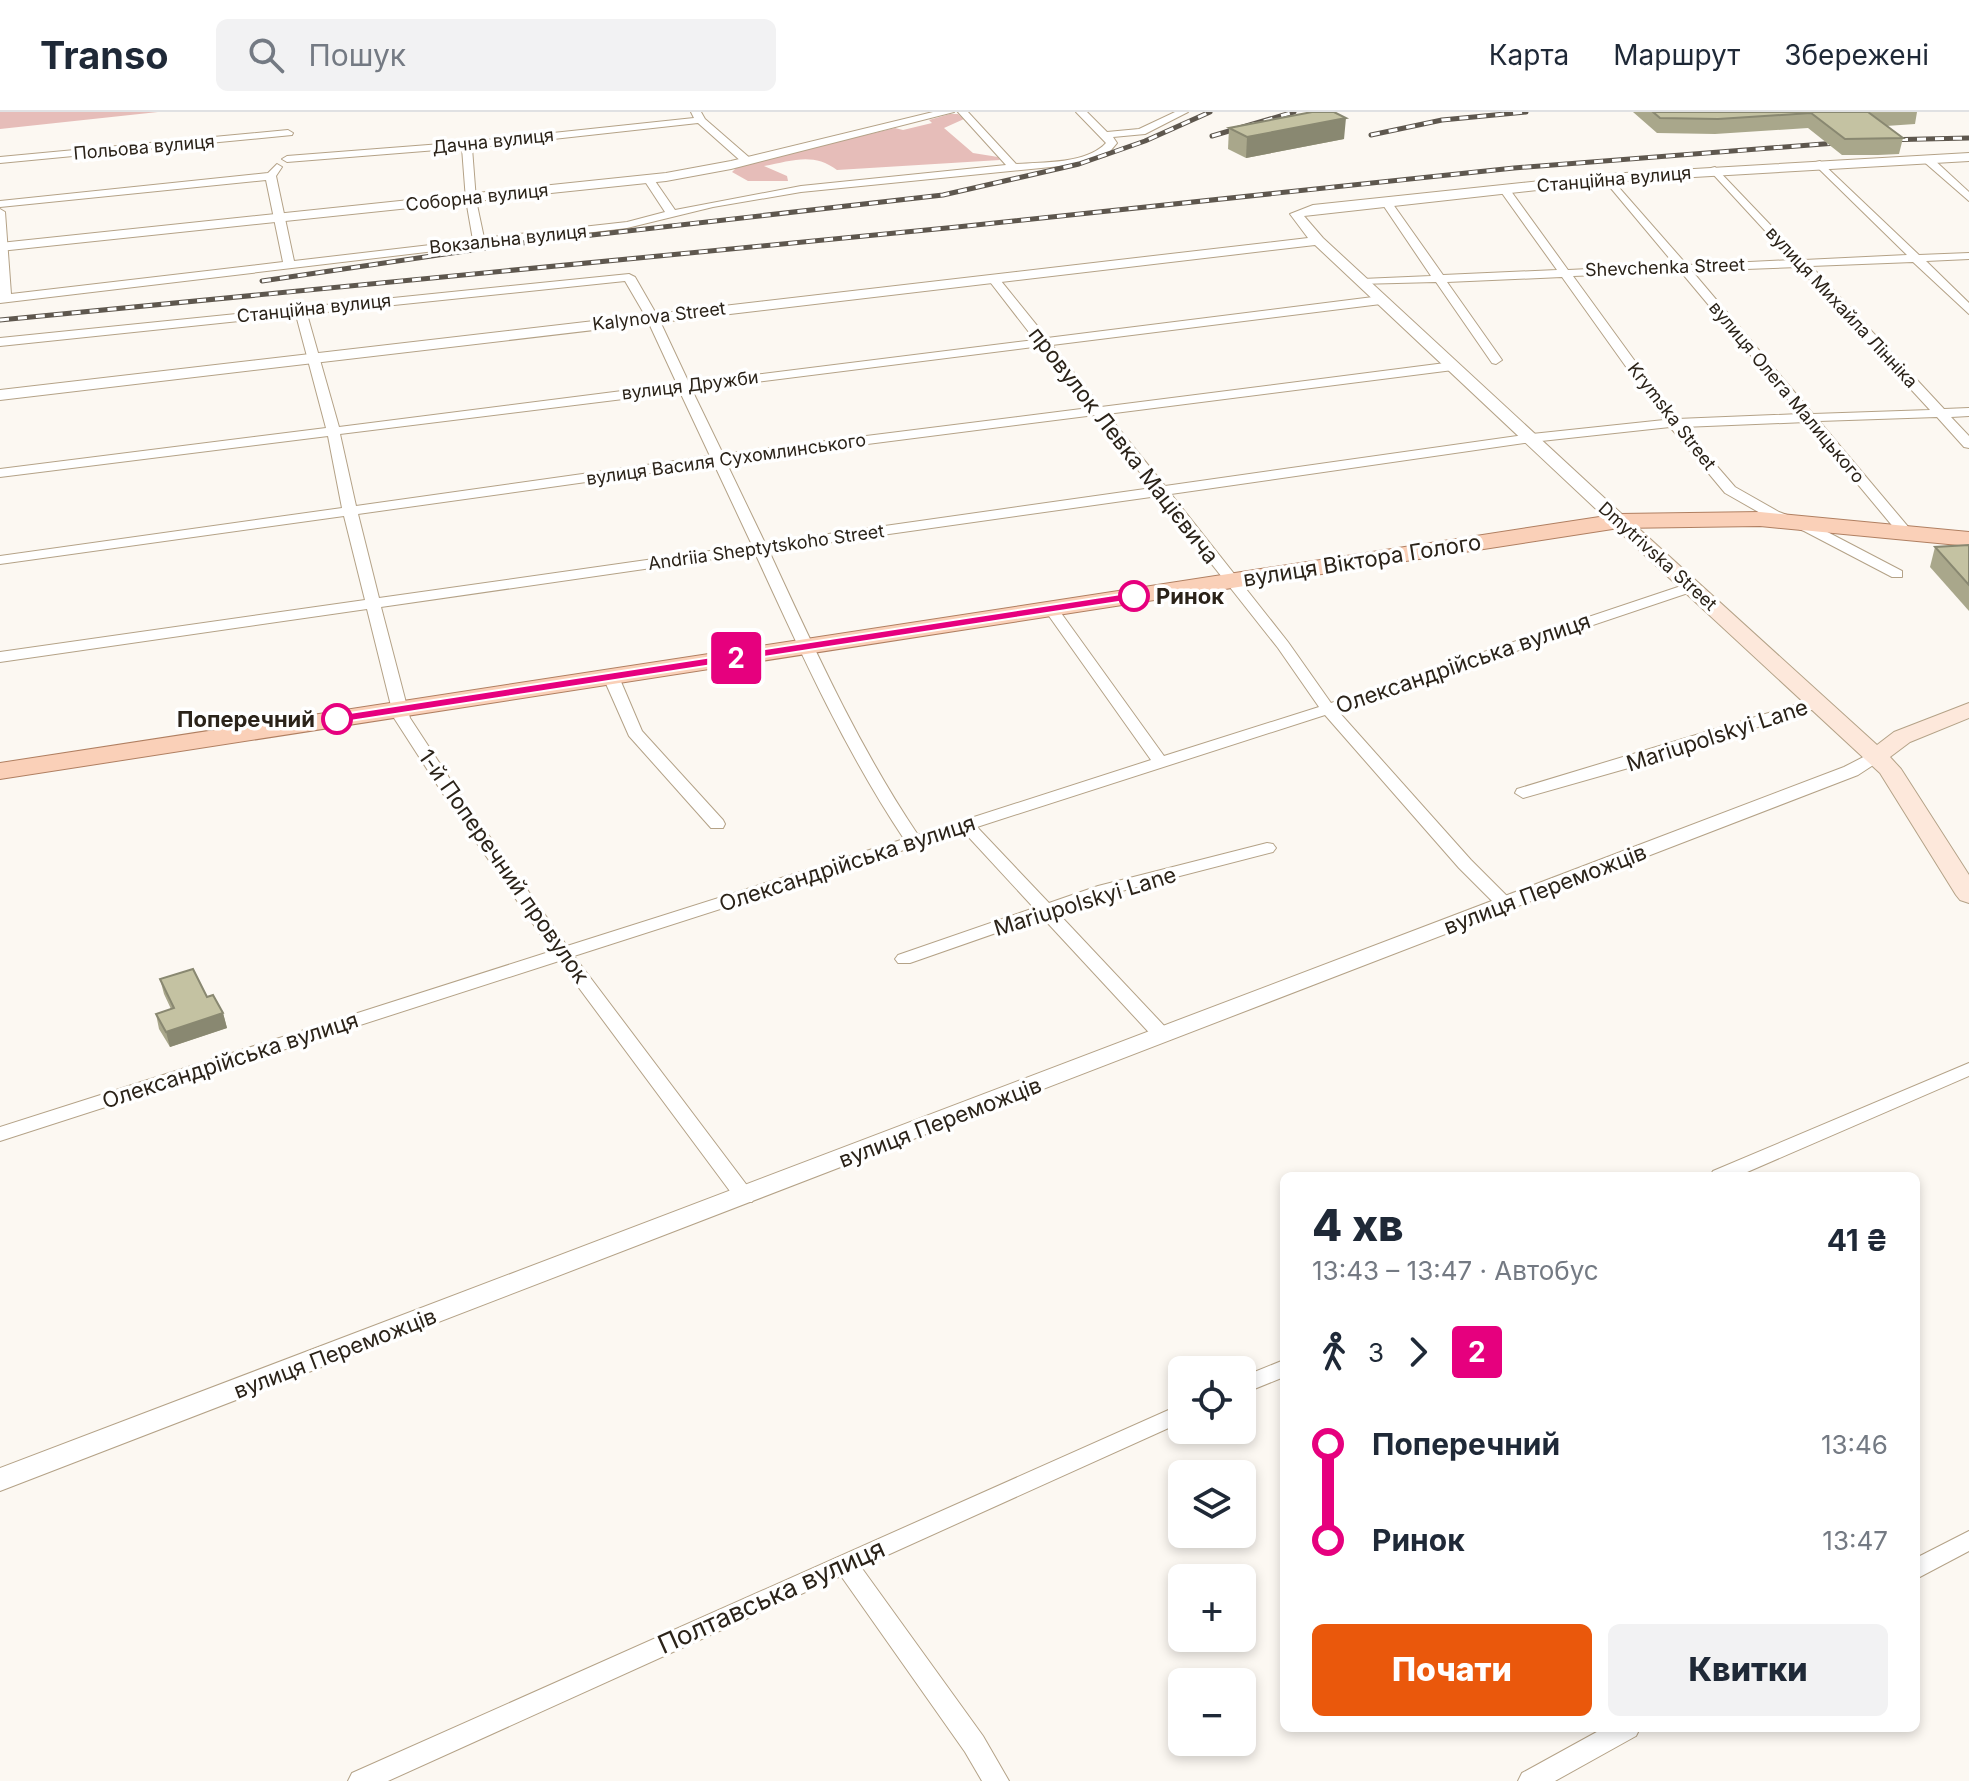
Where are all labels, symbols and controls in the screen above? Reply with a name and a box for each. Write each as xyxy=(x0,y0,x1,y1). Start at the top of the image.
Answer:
search box xyxy=(216,19,776,91)
text: Transo xyxy=(40,32,168,78)
icon: search xyxy=(244,33,288,77)
text: Пошук xyxy=(308,37,406,73)
text: Карта xyxy=(1489,38,1569,72)
text: Маршрут xyxy=(1613,38,1740,72)
text: Збережені xyxy=(1784,38,1929,72)
street label: Дачна вулиця xyxy=(431,124,555,158)
street label: Польова вулиця xyxy=(72,130,216,164)
street label: Станційна вулиця xyxy=(1536,162,1692,196)
street label: Соборна вулиця xyxy=(405,179,549,215)
street label: Вокзальна вулиця xyxy=(428,220,588,258)
street label: вулиця Михайла Лінніка xyxy=(1762,222,1922,392)
street label: Shevchenka Street xyxy=(1585,254,1745,280)
street label: Станційна вулиця xyxy=(236,289,392,327)
street label: Kalynova Street xyxy=(591,297,727,335)
street label: вулиця Олега Малицького xyxy=(1705,297,1869,487)
street label: провулок Левка Мацієвича xyxy=(1024,321,1224,569)
street label: Krymska Street xyxy=(1624,358,1720,474)
street label: вулиця Дружби xyxy=(620,366,760,404)
street label: вулиця Василя Сухомлинського xyxy=(585,429,867,489)
street label: Dmytrivska Street xyxy=(1595,497,1721,615)
street label: Andriia Sheptytskoho Street xyxy=(647,520,885,574)
street label: вулиця Віктора Голого xyxy=(1241,528,1483,592)
marker: Ринок xyxy=(1119,581,1149,611)
place label: Ринок xyxy=(1156,583,1224,609)
street label: Олександрійська вулиця xyxy=(1332,607,1594,719)
line badge: 2 xyxy=(710,632,762,684)
text: 2 xyxy=(727,641,745,675)
street label: Mariupolskyi Lane xyxy=(1623,693,1811,777)
marker: Поперечний xyxy=(322,704,352,734)
place label: Поперечний xyxy=(177,706,315,732)
street label: 1-й Поперечний провулок xyxy=(413,744,595,988)
street label: Олександрійська вулиця xyxy=(716,809,978,917)
street label: вулиця Переможців xyxy=(1440,838,1650,940)
street label: Mariupolskyi Lane xyxy=(991,861,1179,941)
street label: Олександрійська вулиця xyxy=(99,1006,361,1114)
street label: вулиця Переможців xyxy=(835,1071,1045,1173)
text: 4 хв xyxy=(1312,1198,1404,1252)
text: 41 ₴ xyxy=(1827,1222,1888,1258)
text: 13:43 – 13:47 · Автобус xyxy=(1312,1255,1599,1286)
street label: вулиця Переможців xyxy=(230,1302,440,1404)
icon: walk xyxy=(1312,1330,1356,1374)
icon: forward xyxy=(1396,1330,1440,1374)
text: 2 xyxy=(1468,1335,1486,1369)
text: 3 xyxy=(1368,1337,1384,1368)
map controls xyxy=(1168,1356,1256,1756)
button: locate xyxy=(1168,1356,1256,1444)
text: Поперечний xyxy=(1372,1426,1560,1462)
text: 13:46 xyxy=(1821,1429,1888,1460)
button: layers xyxy=(1168,1460,1256,1548)
text: Ринок xyxy=(1372,1522,1465,1558)
text: 13:47 xyxy=(1822,1525,1888,1556)
street label: Полтавська вулиця xyxy=(653,1532,889,1660)
button: + xyxy=(1168,1564,1256,1652)
button: Почати xyxy=(1312,1624,1592,1716)
button: Квитки xyxy=(1608,1624,1888,1716)
button: − xyxy=(1168,1668,1256,1756)

